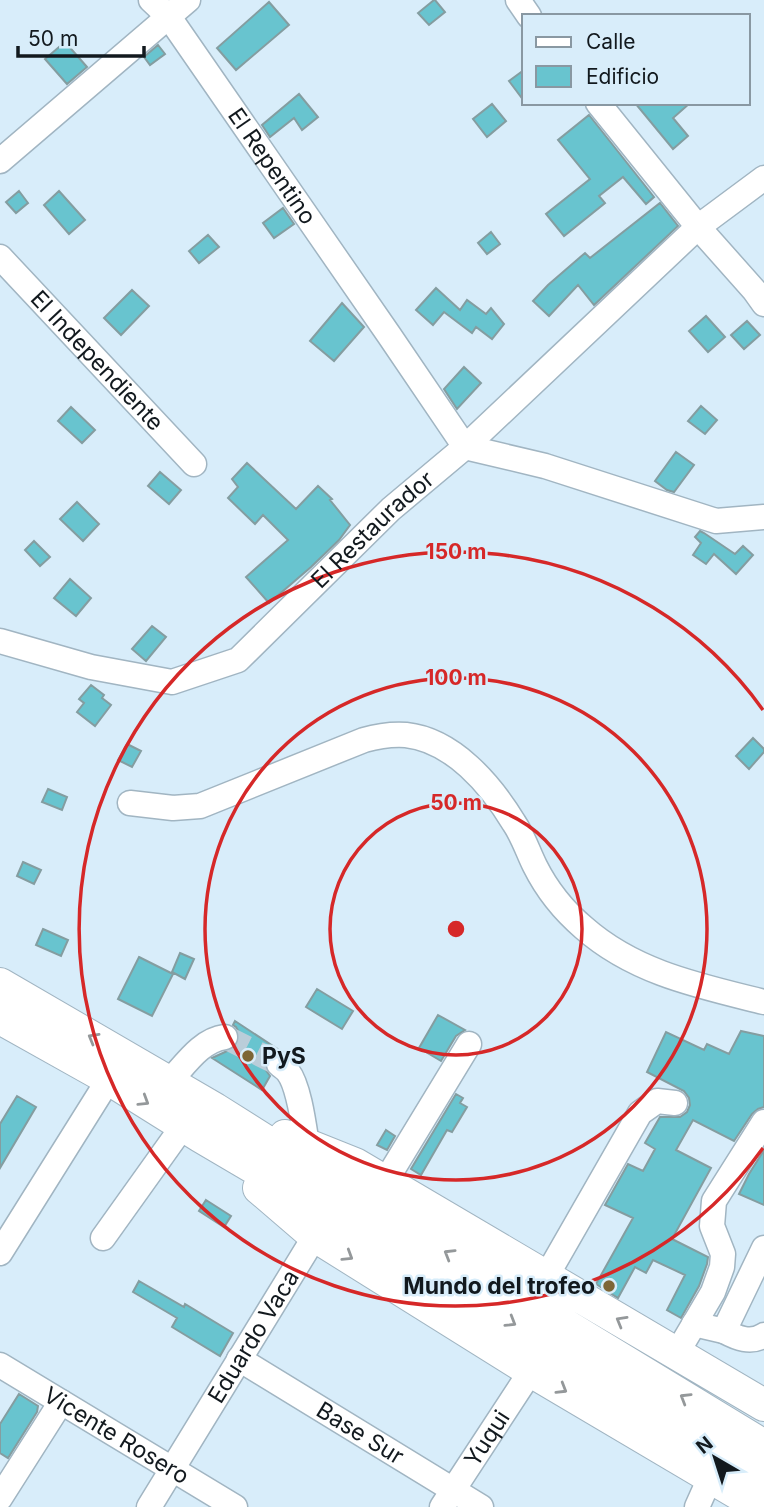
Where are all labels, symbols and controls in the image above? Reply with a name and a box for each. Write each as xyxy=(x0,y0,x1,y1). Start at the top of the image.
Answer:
scale bar xyxy=(18,14,144,58)
legend xyxy=(522,14,750,105)
text: 50 m xyxy=(28,26,78,51)
text: Calle xyxy=(586,29,636,54)
text: Edificio xyxy=(586,64,659,89)
street label: El Repentino xyxy=(222,102,322,230)
street label: El Independiente xyxy=(25,285,169,436)
street label: El Restaurador xyxy=(305,465,440,594)
text: 150 m xyxy=(426,539,486,564)
text: 100 m xyxy=(425,665,487,690)
text: 50 m xyxy=(430,790,482,815)
centre of rings xyxy=(444,917,468,941)
one-way arrow xyxy=(87,1033,100,1046)
place label: PyS xyxy=(262,1042,306,1070)
marker: PyS xyxy=(240,1048,256,1064)
one-way arrow xyxy=(136,1093,149,1106)
one-way arrow xyxy=(340,1248,353,1261)
one-way arrow xyxy=(443,1249,456,1262)
street label: Eduardo Vaca xyxy=(202,1265,305,1408)
place label: Mundo del trofeo xyxy=(403,1272,595,1300)
marker: Mundo del trofeo xyxy=(601,1278,617,1294)
one-way arrow xyxy=(503,1314,516,1327)
one-way arrow xyxy=(615,1316,628,1329)
street label: Vicente Rosero xyxy=(39,1381,194,1490)
one-way arrow xyxy=(554,1381,567,1394)
one-way arrow xyxy=(679,1393,692,1406)
street label: Base Sur xyxy=(311,1396,409,1471)
street label: Yuqui xyxy=(458,1405,515,1472)
north arrow xyxy=(680,1423,750,1493)
text: N xyxy=(692,1432,717,1459)

